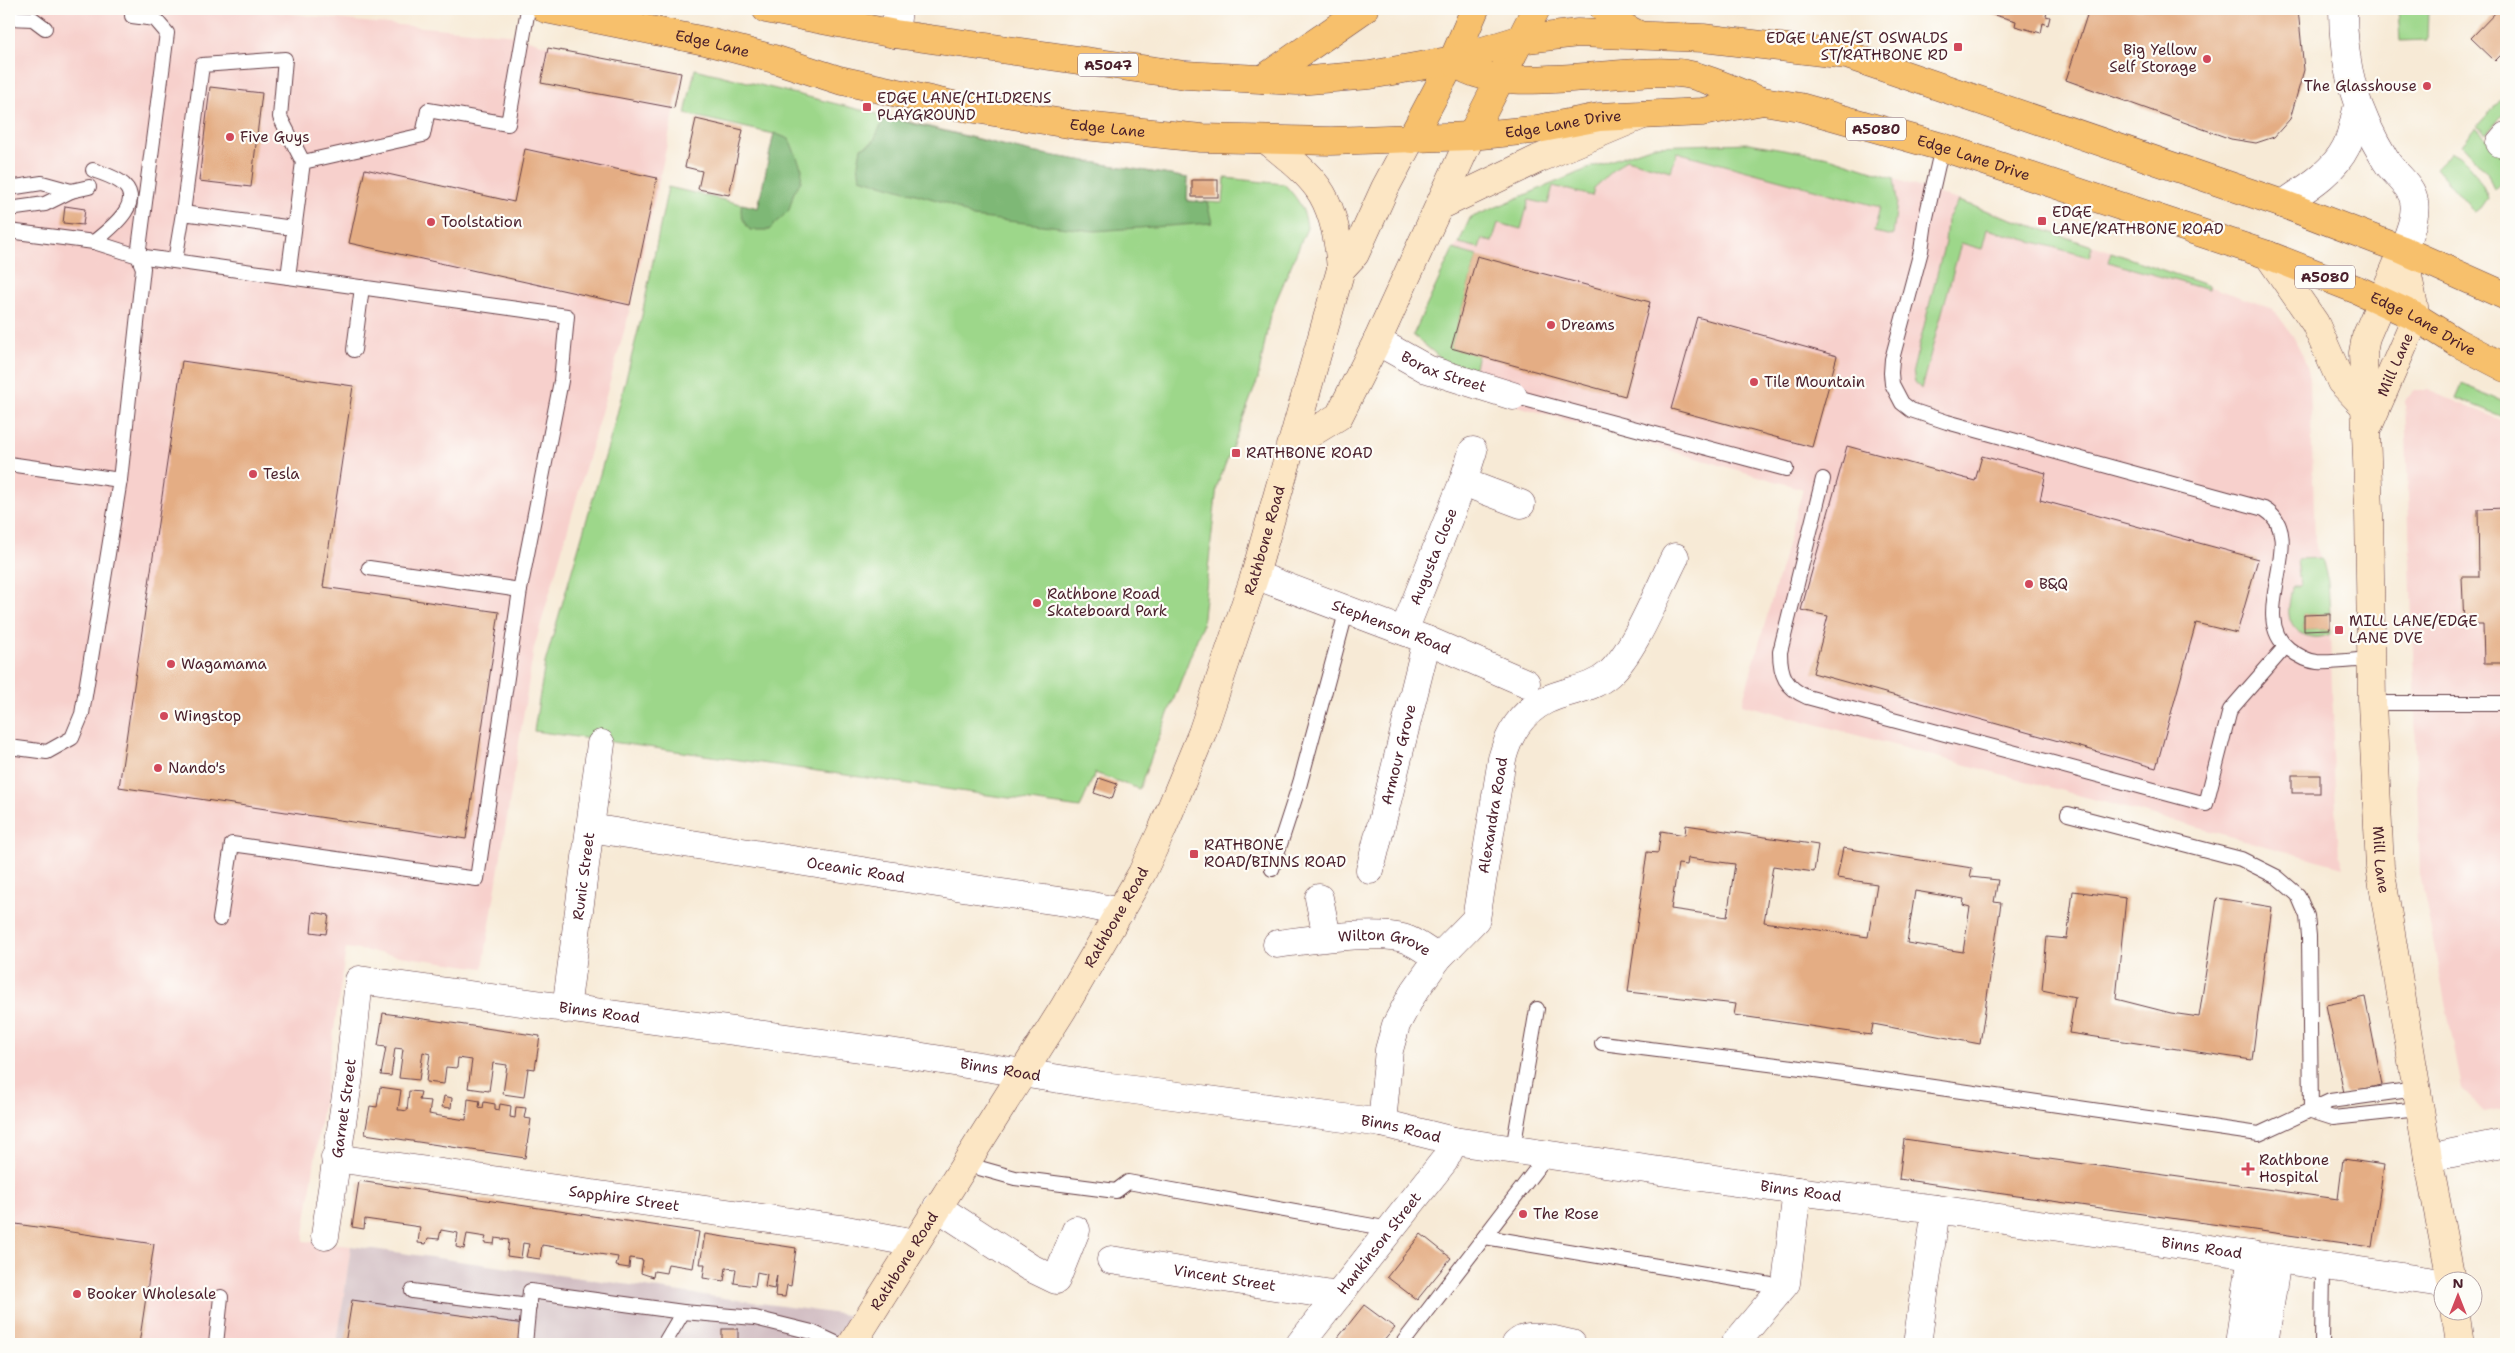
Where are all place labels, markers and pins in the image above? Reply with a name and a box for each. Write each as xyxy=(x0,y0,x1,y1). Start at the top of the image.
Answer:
place label: EDGE LANE/ST OSWALDS ST/RATHBONE RD xyxy=(1766,28,1948,65)
place label: Big Yellow Self Storage xyxy=(2109,40,2197,77)
marker: EDGE LANE/ST OSWALDS ST/RATHBONE RD xyxy=(1952,41,1964,53)
marker: Big Yellow Self Storage xyxy=(2201,53,2213,65)
place label: The Glasshouse xyxy=(2304,76,2417,96)
marker: The Glasshouse xyxy=(2421,80,2433,92)
place label: EDGE LANE/CHILDRENS PLAYGROUND xyxy=(877,88,1051,125)
marker: EDGE LANE/CHILDRENS PLAYGROUND xyxy=(861,101,873,113)
place label: Five Guys xyxy=(240,127,310,147)
marker: Five Guys xyxy=(224,131,236,143)
place label: EDGE LANE/RATHBONE ROAD xyxy=(2052,202,2224,239)
place label: Toolstation xyxy=(441,212,522,232)
marker: EDGE LANE/RATHBONE ROAD xyxy=(2036,215,2048,227)
marker: Toolstation xyxy=(425,216,437,228)
place label: Dreams xyxy=(1561,315,1615,335)
marker: Dreams xyxy=(1545,319,1557,331)
place label: Tile Mountain xyxy=(1764,372,1865,392)
marker: Tile Mountain xyxy=(1748,376,1760,388)
place label: RATHBONE ROAD xyxy=(1246,443,1373,463)
marker: RATHBONE ROAD xyxy=(1230,447,1242,459)
place label: Tesla xyxy=(263,464,300,484)
marker: Tesla xyxy=(247,468,259,480)
place label: B&Q xyxy=(2039,574,2068,594)
marker: B&Q xyxy=(2023,578,2035,590)
place label: Rathbone Road Skateboard Park xyxy=(1047,584,1167,621)
marker: Rathbone Road Skateboard Park xyxy=(1031,597,1043,609)
place label: MILL LANE/EDGE LANE DVE xyxy=(2349,611,2478,648)
marker: MILL LANE/EDGE LANE DVE xyxy=(2333,624,2345,636)
place label: Wagamama xyxy=(181,654,268,674)
marker: Wagamama xyxy=(165,658,177,670)
place label: Wingstop xyxy=(174,706,241,726)
marker: Wingstop xyxy=(158,710,170,722)
place label: Nando's xyxy=(168,758,226,778)
marker: Nando's xyxy=(152,762,164,774)
place label: RATHBONE ROAD/BINNS ROAD xyxy=(1204,835,1346,872)
marker: RATHBONE ROAD/BINNS ROAD xyxy=(1188,848,1200,860)
place label: Rathbone Hospital xyxy=(2259,1150,2329,1187)
marker: Rathbone Hospital xyxy=(2241,1162,2255,1176)
place label: The Rose xyxy=(1533,1204,1599,1224)
marker: The Rose xyxy=(1517,1208,1529,1220)
place label: Booker Wholesale xyxy=(87,1284,217,1304)
marker: Booker Wholesale xyxy=(71,1288,83,1300)

